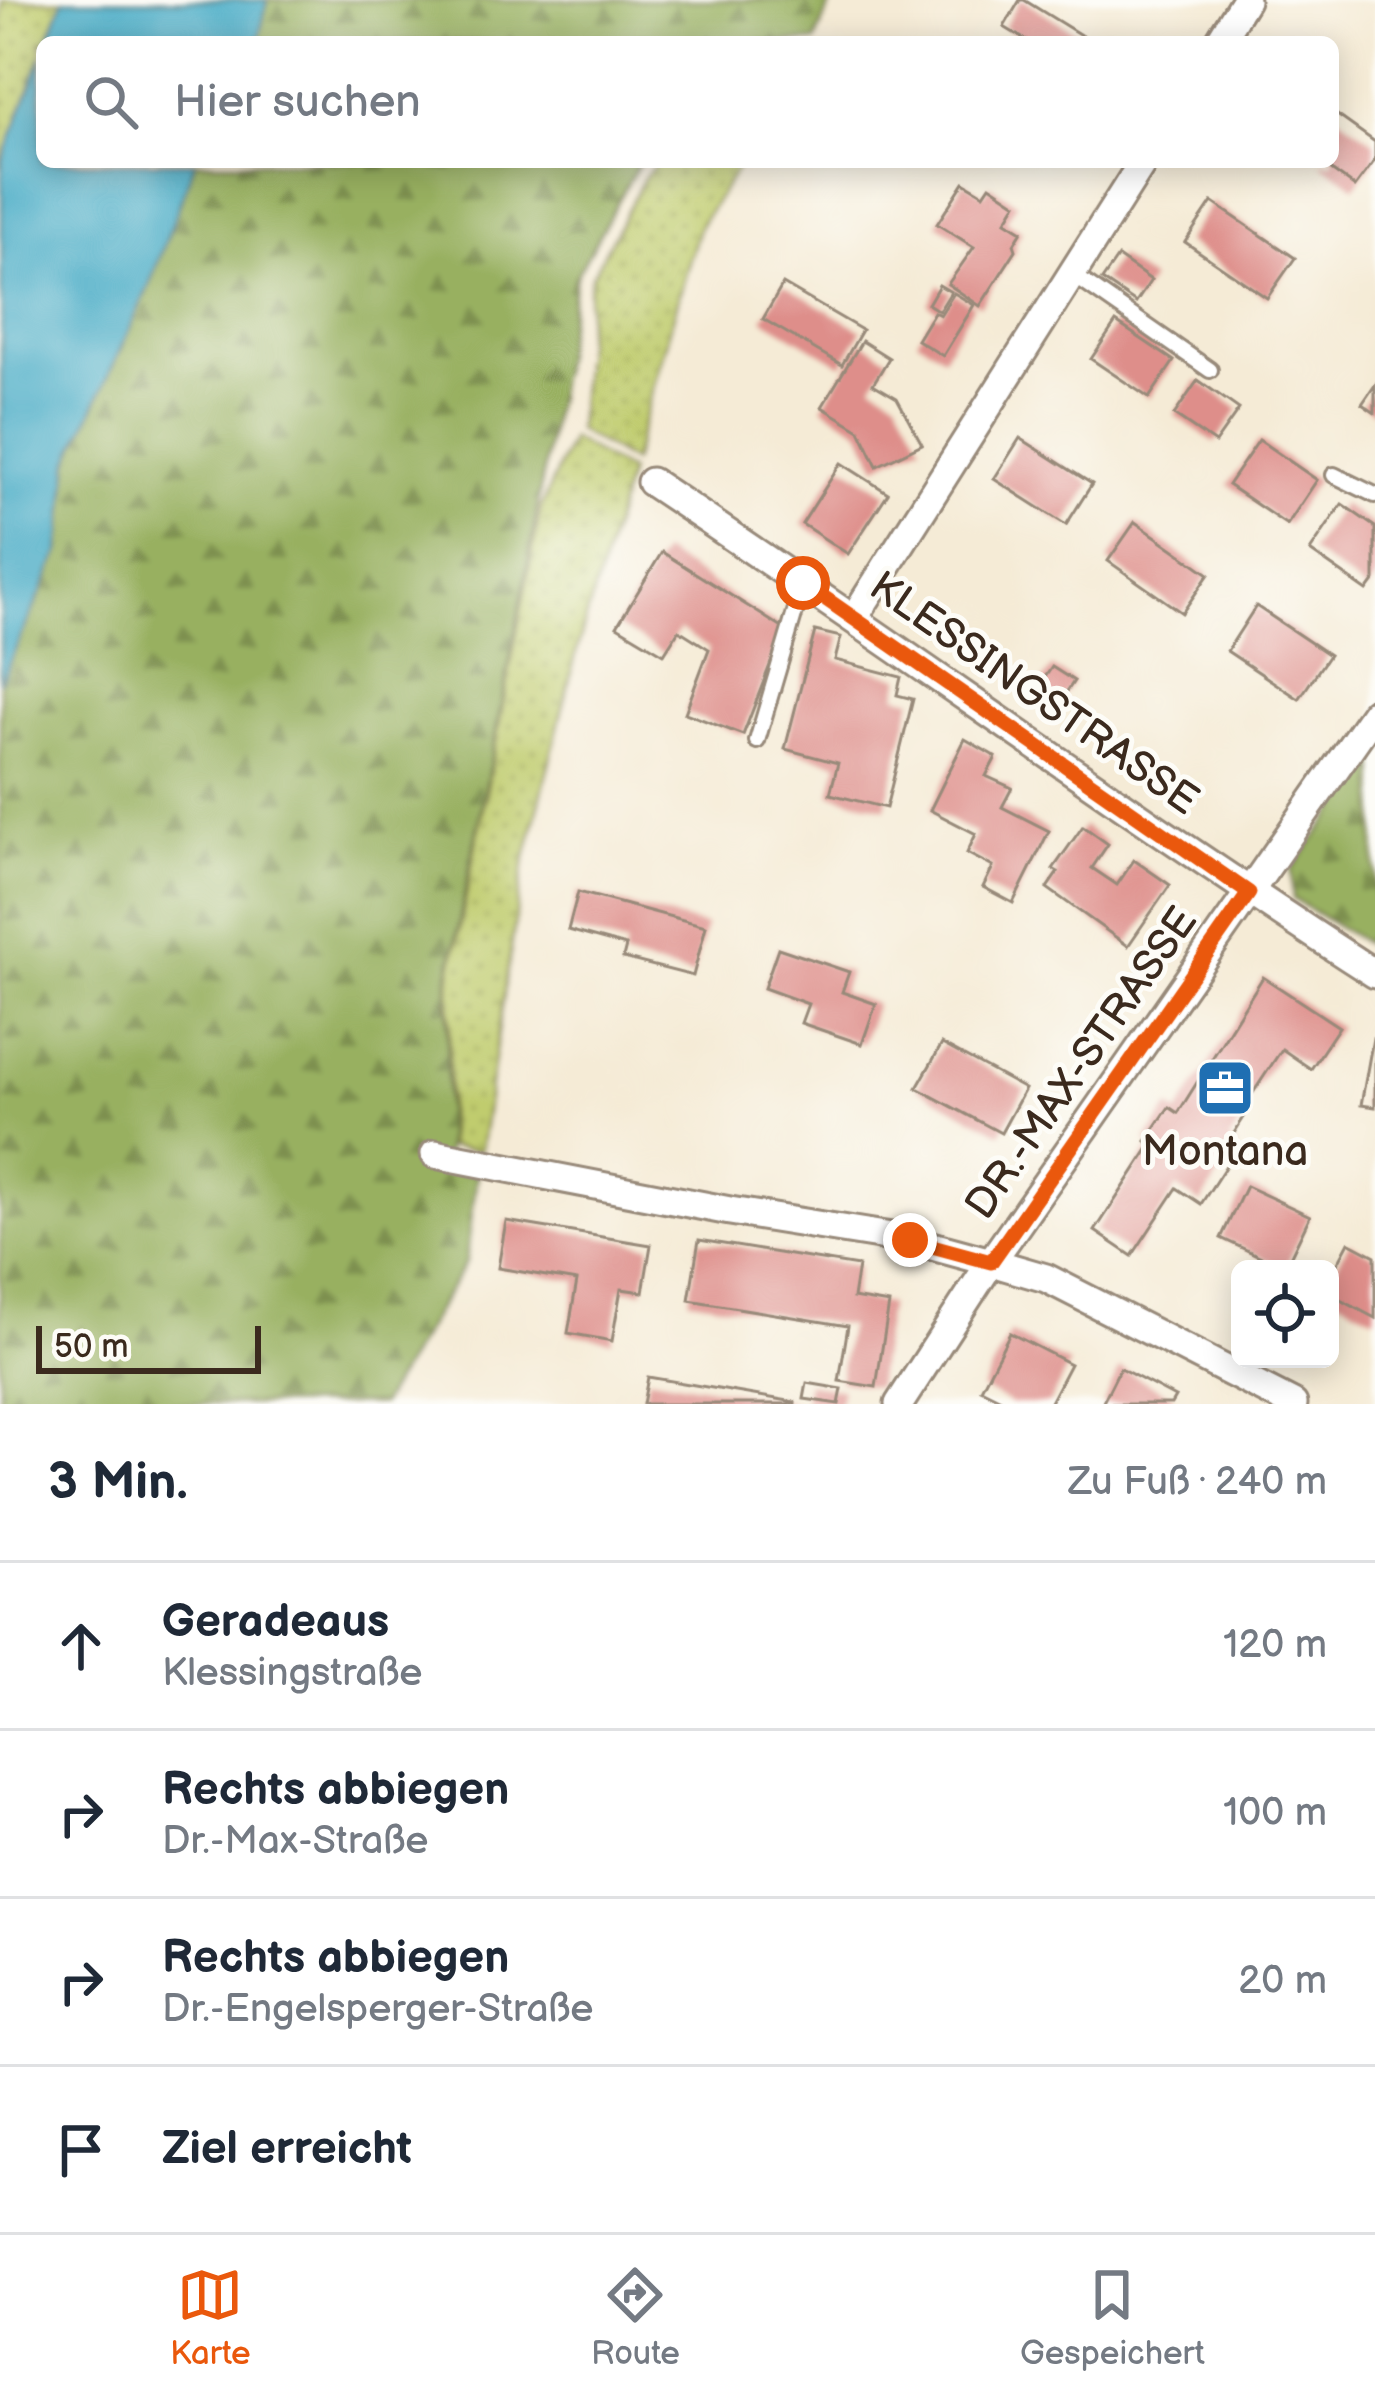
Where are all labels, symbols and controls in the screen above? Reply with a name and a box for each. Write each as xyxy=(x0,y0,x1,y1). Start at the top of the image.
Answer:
search box xyxy=(36,36,1339,168)
icon: search xyxy=(78,69,144,135)
text: Hier suchen xyxy=(174,75,421,130)
route start xyxy=(776,556,830,610)
street label: KLESSINGSTRASSE xyxy=(859,561,1208,827)
street label: DR.-MAX-STRASSE xyxy=(955,898,1209,1229)
office icon: Montana xyxy=(1194,1057,1256,1119)
place label: Montana xyxy=(1142,1127,1308,1178)
route end xyxy=(883,1213,937,1267)
map controls xyxy=(1231,1260,1339,1368)
button: locate xyxy=(1231,1260,1339,1368)
scale bar xyxy=(36,1320,261,1373)
text: 50 m xyxy=(54,1327,129,1367)
text: 3 Min. xyxy=(48,1452,188,1513)
text: Zu Fuß · 240 m xyxy=(1068,1459,1327,1506)
text: Geradeaus xyxy=(162,1595,389,1650)
icon: ahead xyxy=(48,1613,114,1679)
text: 120 m xyxy=(1223,1622,1327,1669)
text: Klessingstraße xyxy=(162,1650,422,1697)
text: Rechts abbiegen xyxy=(162,1763,509,1818)
icon: right xyxy=(48,1781,114,1847)
text: 100 m xyxy=(1223,1790,1327,1837)
text: Dr.-Max-Straße xyxy=(162,1818,428,1865)
text: Rechts abbiegen xyxy=(162,1931,509,1986)
icon: right xyxy=(48,1949,114,2015)
text: 20 m xyxy=(1238,1958,1327,2005)
text: Dr.-Engelsperger-Straße xyxy=(162,1986,593,2033)
icon: arrive xyxy=(48,2117,114,2183)
text: Ziel erreicht xyxy=(162,2122,412,2177)
tab: Karte xyxy=(170,2262,251,2374)
tab: Route xyxy=(591,2262,680,2374)
tab: Gespeichert xyxy=(1020,2262,1205,2374)

